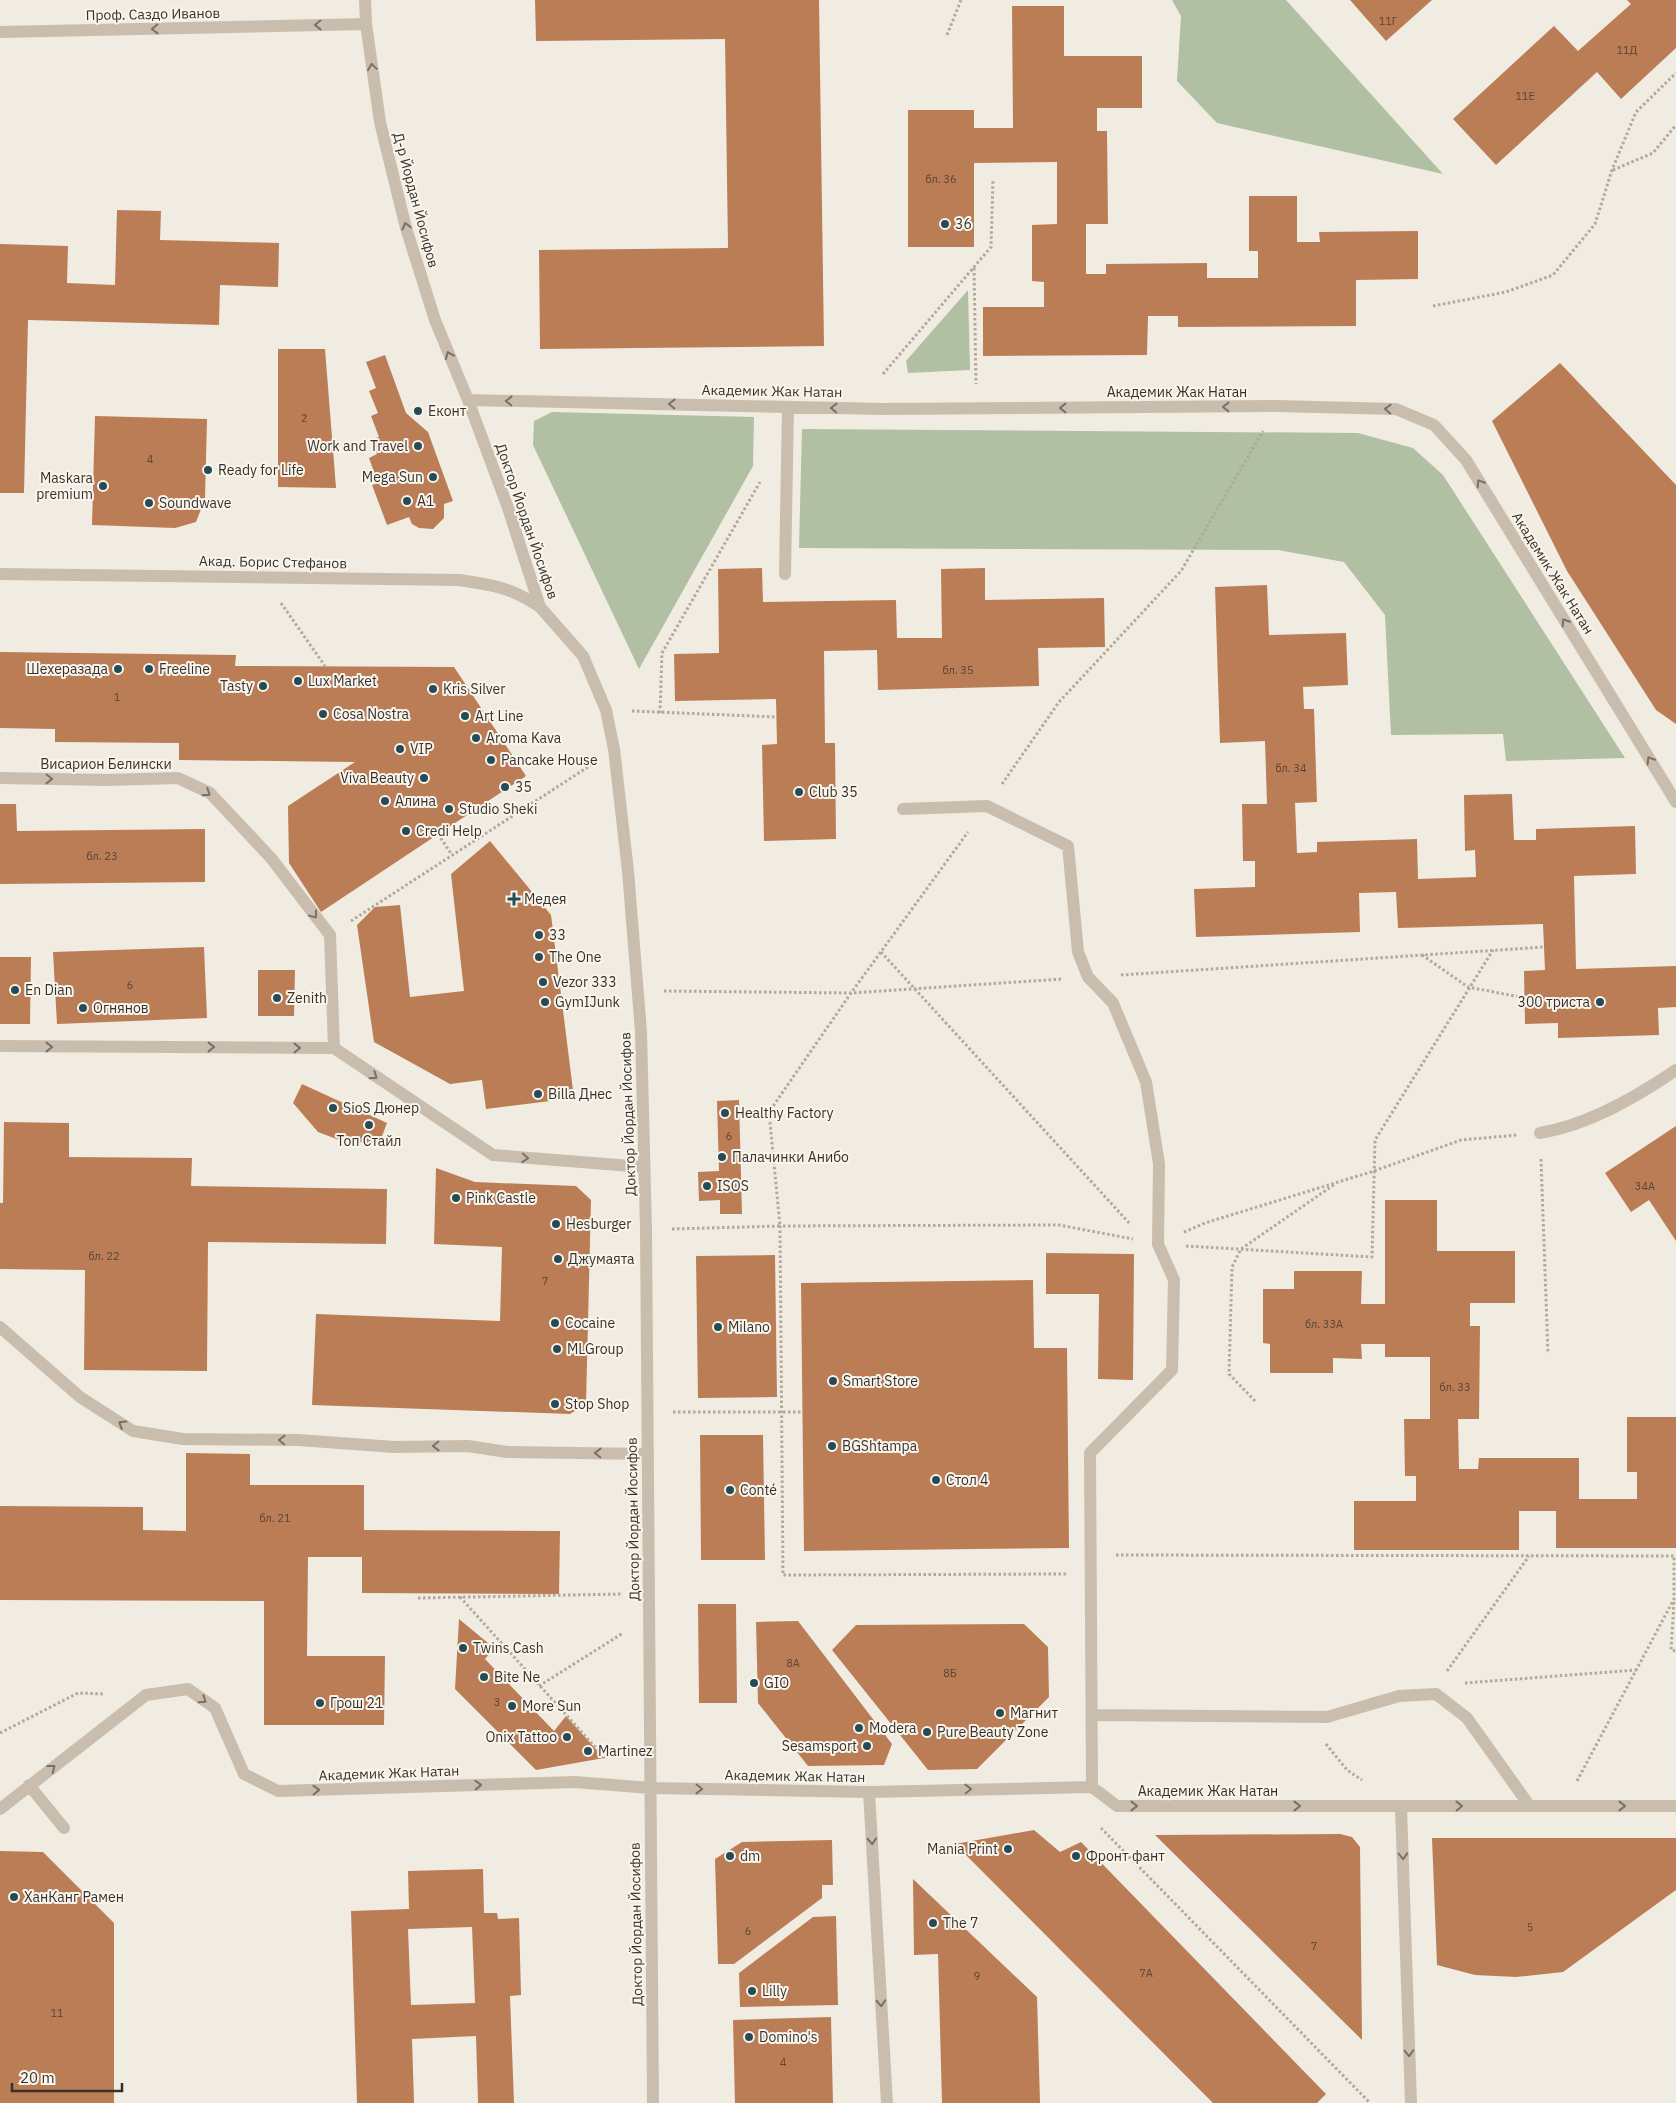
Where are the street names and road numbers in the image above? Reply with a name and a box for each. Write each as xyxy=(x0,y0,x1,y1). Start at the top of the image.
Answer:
street label: Проф. Саздо Иванов xyxy=(85,4,221,24)
street label: Д-р Йордан Йосифов xyxy=(389,130,444,270)
street label: Академик Жак Натан xyxy=(702,381,842,401)
street label: Академик Жак Натан xyxy=(1107,383,1247,401)
street label: Доктор Йордан Йосифов xyxy=(492,440,563,601)
street label: Академик Жак Натан xyxy=(1508,509,1598,637)
street label: Акад. Борис Стефанов xyxy=(199,552,347,572)
street label: Висарион Белински xyxy=(40,755,172,773)
street label: Доктор Йордан Йосифов xyxy=(615,1032,640,1196)
street label: Доктор Йордан Йосифов xyxy=(622,1437,643,1601)
street label: Академик Жак Натан xyxy=(318,1762,460,1784)
street label: Академик Жак Натан xyxy=(725,1766,865,1786)
street label: Академик Жак Натан xyxy=(1138,1782,1278,1800)
street label: Доктор Йордан Йосифов xyxy=(625,1842,646,2006)

